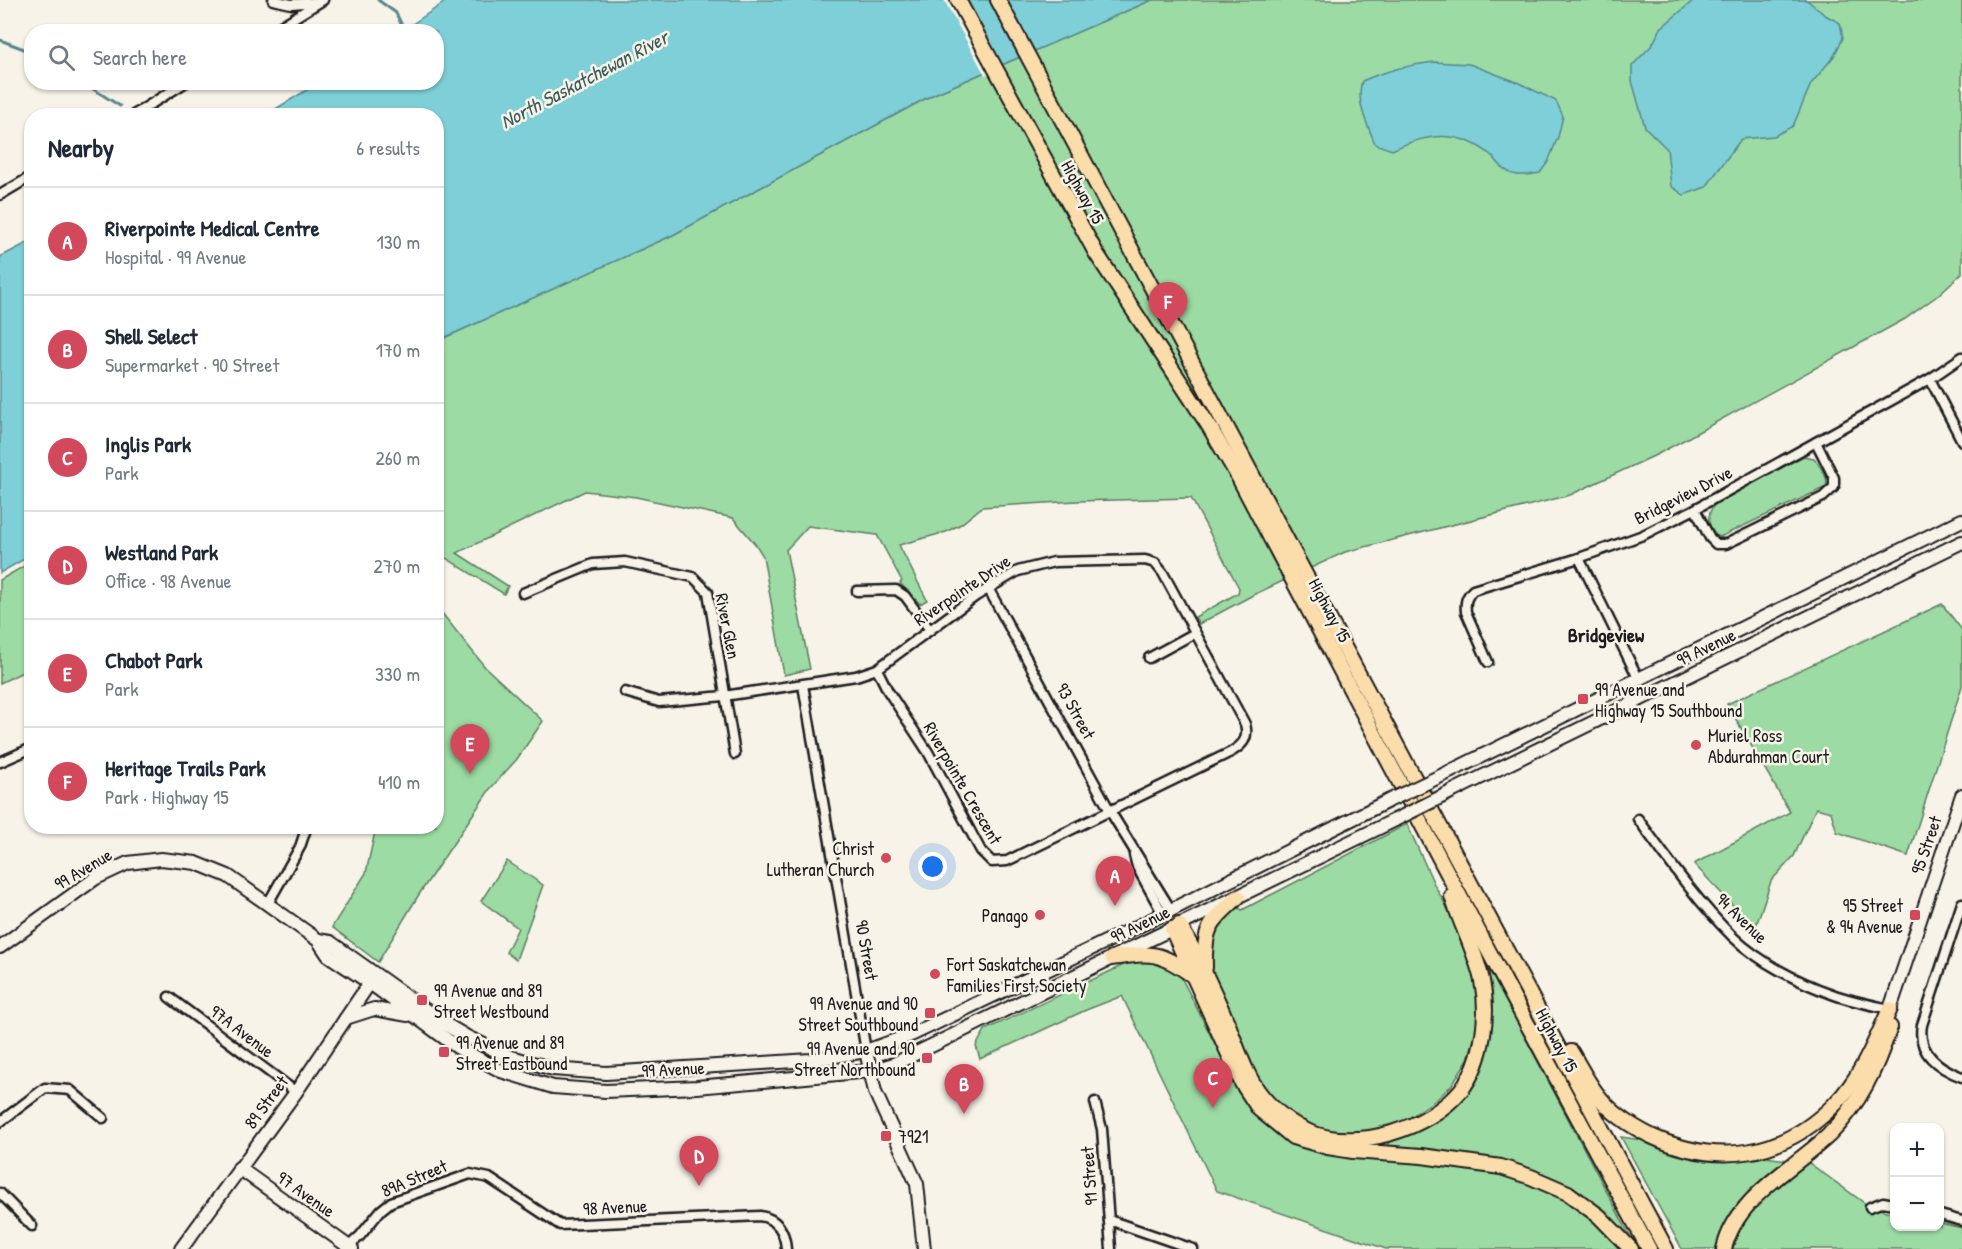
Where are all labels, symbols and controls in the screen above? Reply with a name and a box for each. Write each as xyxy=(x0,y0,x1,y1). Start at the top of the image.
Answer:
water label: North Saskatchewan River xyxy=(495,22,675,135)
search box xyxy=(24,24,444,90)
icon: search xyxy=(45,41,78,74)
text: Search here xyxy=(93,42,187,72)
text: Nearby xyxy=(48,130,114,165)
text: 6 results xyxy=(356,134,420,161)
street label: Highway 15 xyxy=(1055,156,1111,229)
text: Riverpointe Medical Centre xyxy=(105,213,319,243)
text: A xyxy=(63,228,72,255)
text: 130 m xyxy=(377,228,420,255)
text: Hospital · 99 Avenue xyxy=(105,243,246,270)
pin: F xyxy=(1148,282,1188,332)
text: Shell Select xyxy=(105,321,197,351)
text: B xyxy=(62,336,73,363)
text: 170 m xyxy=(376,336,420,363)
text: Supermarket · 90 Street xyxy=(105,351,279,378)
text: Inglis Park xyxy=(105,429,191,459)
text: C xyxy=(62,444,73,471)
text: 260 m xyxy=(376,444,420,471)
text: Park xyxy=(105,459,138,486)
street label: Bridgeview Drive xyxy=(1630,460,1736,530)
text: Westland Park xyxy=(105,537,218,567)
street label: Riverpointe Drive xyxy=(909,548,1015,632)
text: D xyxy=(63,552,72,579)
text: 270 m xyxy=(374,552,420,579)
text: Office · 98 Avenue xyxy=(105,567,231,594)
street label: Highway 15 xyxy=(1303,574,1357,647)
street label: River Glen xyxy=(709,591,747,661)
district label: Bridgeview xyxy=(1568,621,1645,649)
street label: 99 Avenue xyxy=(1672,622,1740,672)
text: Chabot Park xyxy=(105,645,202,675)
text: E xyxy=(63,660,72,687)
text: 330 m xyxy=(375,660,420,687)
text: Park xyxy=(105,675,138,702)
place label: 99 Avenue and Highway 15 Southbound xyxy=(1595,677,1742,723)
street label: 93 Street xyxy=(1050,678,1102,744)
marker: 99 Avenue and Highway 15 Southbound xyxy=(1576,692,1590,706)
street label: Riverpointe Crescent xyxy=(918,717,1009,849)
place label: Muriel Ross Abdurahman Court xyxy=(1708,723,1830,769)
pin: E xyxy=(450,724,490,774)
marker: Muriel Ross Abdurahman Court xyxy=(1689,738,1703,752)
text: Heritage Trails Park xyxy=(105,753,266,783)
text: F xyxy=(64,768,71,795)
text: 410 m xyxy=(378,768,420,795)
text: Park · Highway 15 xyxy=(105,783,229,810)
street label: 95 Street xyxy=(1904,812,1948,878)
place label: Christ Lutheran Church xyxy=(767,836,875,882)
street label: 99 Avenue xyxy=(50,842,116,896)
marker: Christ Lutheran Church xyxy=(879,851,893,865)
your location xyxy=(918,852,947,881)
pin: A xyxy=(1096,856,1134,906)
street label: 94 Avenue xyxy=(1711,887,1773,949)
place label: 95 Street & 94 Avenue xyxy=(1826,893,1904,939)
street label: 99 Avenue xyxy=(1106,899,1174,949)
place label: Panago xyxy=(982,903,1028,928)
marker: Panago xyxy=(1033,908,1047,922)
marker: 95 Street & 94 Avenue xyxy=(1908,908,1922,922)
street label: 90 Street xyxy=(849,918,885,983)
place label: Fort Saskatchewan Families First Society xyxy=(946,952,1087,998)
marker: Fort Saskatchewan Families First Society xyxy=(928,967,942,981)
place label: 99 Avenue and 89 Street Westbound xyxy=(434,978,548,1024)
place label: 99 Avenue and 90 Street Southbound xyxy=(798,991,918,1037)
marker: 99 Avenue and 89 Street Westbound xyxy=(415,993,429,1007)
street label: 97A Avenue xyxy=(205,999,279,1063)
street label: Highway 15 xyxy=(1530,1004,1584,1077)
marker: 99 Avenue and 90 Street Southbound xyxy=(923,1006,937,1020)
place label: 99 Avenue and 89 Street Eastbound xyxy=(456,1030,567,1076)
place label: 99 Avenue and 90 Street Northbound xyxy=(794,1036,915,1082)
marker: 99 Avenue and 89 Street Eastbound xyxy=(437,1045,451,1059)
marker: 99 Avenue and 90 Street Northbound xyxy=(920,1051,934,1065)
street label: 99 Avenue xyxy=(641,1055,705,1083)
pin: C xyxy=(1194,1058,1232,1108)
pin: B xyxy=(944,1064,984,1114)
street label: 89 Street xyxy=(238,1070,294,1134)
map controls xyxy=(1890,1123,1944,1231)
button: + xyxy=(1890,1123,1944,1177)
place label: 7921 xyxy=(898,1124,928,1149)
marker: 7921 xyxy=(879,1129,893,1143)
pin: D xyxy=(680,1136,718,1186)
street label: 91 Street xyxy=(1074,1145,1104,1206)
street label: 89A Street xyxy=(377,1153,451,1203)
street label: 97 Avenue xyxy=(272,1165,340,1223)
button: − xyxy=(1890,1177,1944,1231)
street label: 98 Avenue xyxy=(582,1193,648,1221)

